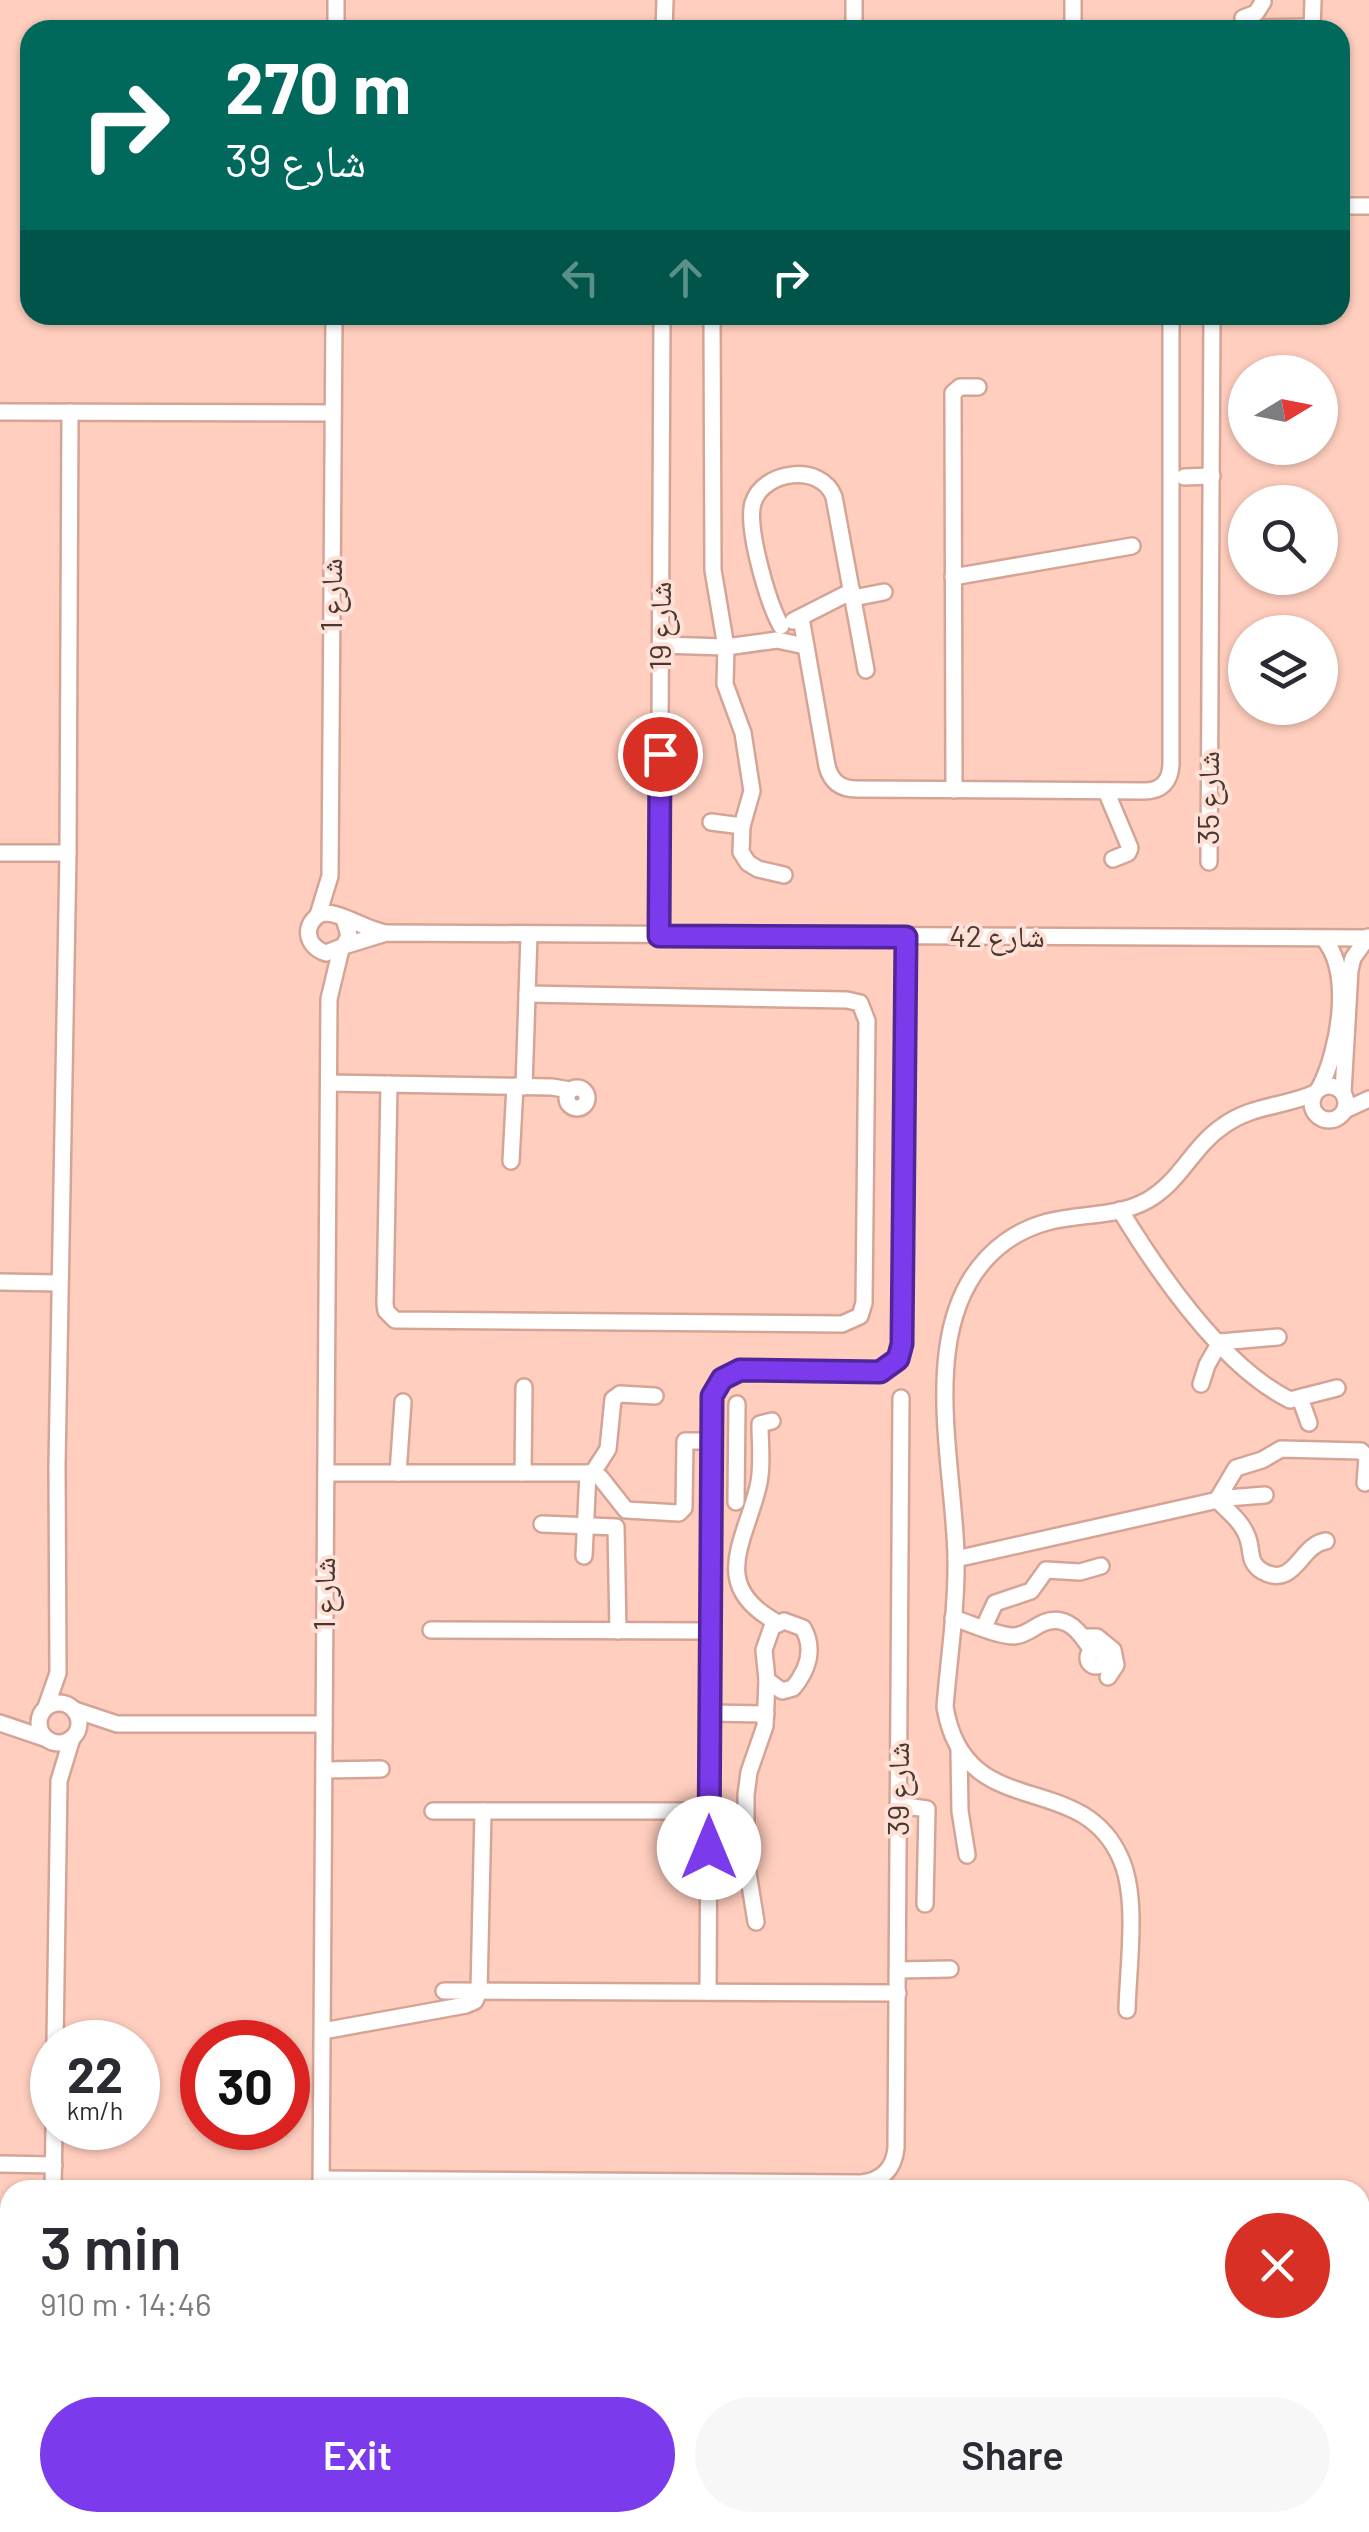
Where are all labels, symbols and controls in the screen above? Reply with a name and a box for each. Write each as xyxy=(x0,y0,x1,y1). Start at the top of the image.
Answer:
text: 270 m xyxy=(225,44,411,128)
icon: right xyxy=(60,60,190,190)
text: شارع 39 xyxy=(225,132,366,186)
icon: left xyxy=(553,250,608,305)
icon: ahead xyxy=(658,250,713,305)
icon: right xyxy=(763,250,818,305)
north arrow xyxy=(1228,355,1338,465)
map controls xyxy=(1228,355,1338,725)
button: search xyxy=(1228,485,1338,595)
street label: شارع 1 xyxy=(312,558,351,632)
street label: شارع 19 xyxy=(641,581,680,671)
button: layers xyxy=(1228,615,1338,725)
pin xyxy=(618,712,703,797)
icon: arrive xyxy=(633,727,688,782)
street label: شارع 35 xyxy=(1189,751,1228,845)
street label: شارع 42 xyxy=(949,917,1045,956)
street label: شارع 1 xyxy=(305,1557,344,1631)
street label: شارع 39 xyxy=(879,1742,918,1836)
position arrow xyxy=(657,1796,761,1900)
speed limit sign: 30 xyxy=(180,2020,310,2150)
text: 22 xyxy=(67,2043,123,2103)
text: km/h xyxy=(67,2095,123,2125)
text: 3 min xyxy=(40,2210,182,2282)
button: close xyxy=(1225,2213,1330,2318)
text: 910 m · 14:46 xyxy=(40,2284,212,2322)
button: Exit xyxy=(40,2397,675,2512)
button: Share xyxy=(695,2397,1330,2512)

